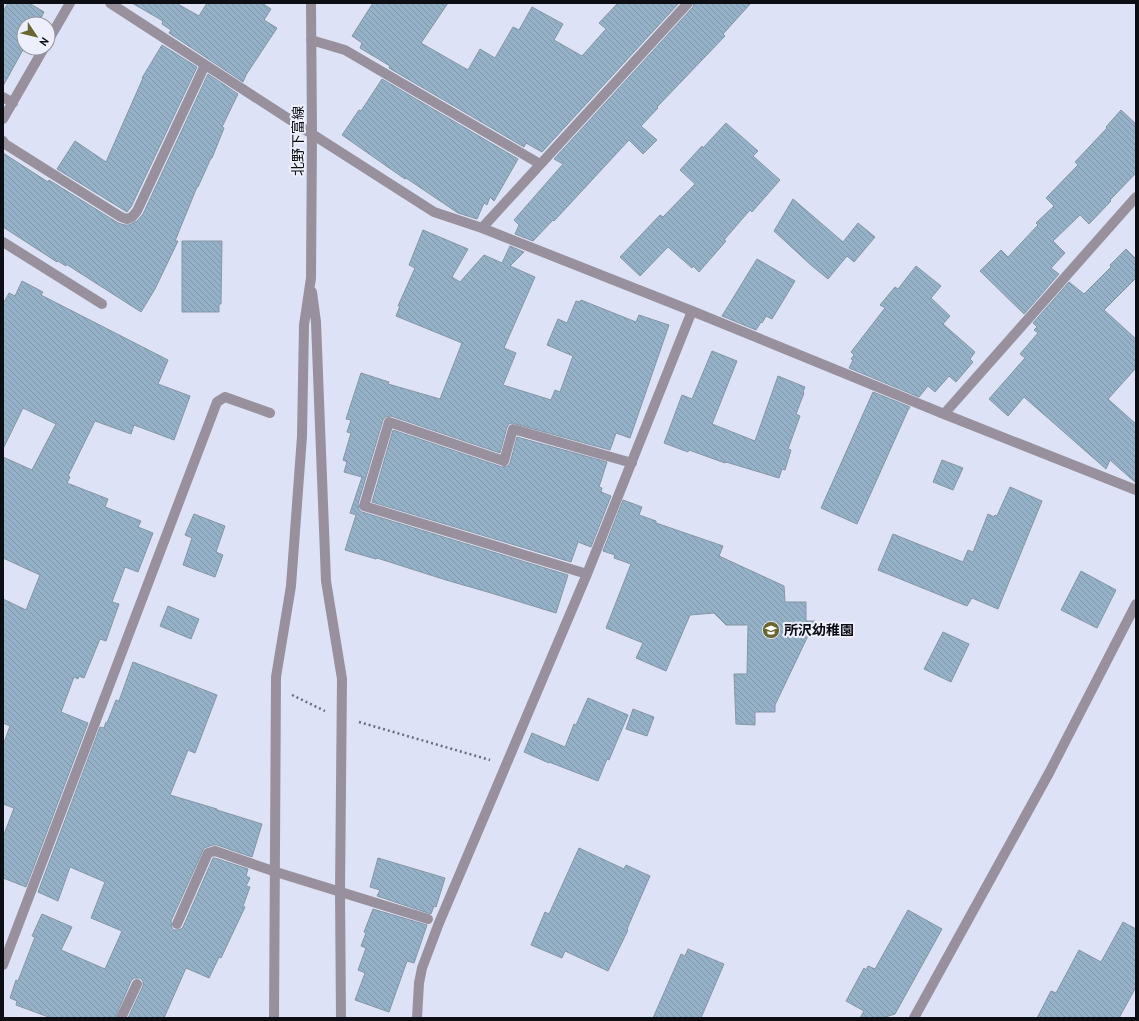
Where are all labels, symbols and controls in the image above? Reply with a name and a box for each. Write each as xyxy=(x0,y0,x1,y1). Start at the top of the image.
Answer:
north arrow xyxy=(16,16,56,56)
text: N xyxy=(36,35,52,49)
street label: 北野下富線 xyxy=(289,106,307,176)
school or university icon: 所沢幼稚園 xyxy=(761,620,781,640)
place label: 所沢幼稚園 xyxy=(784,621,854,639)

